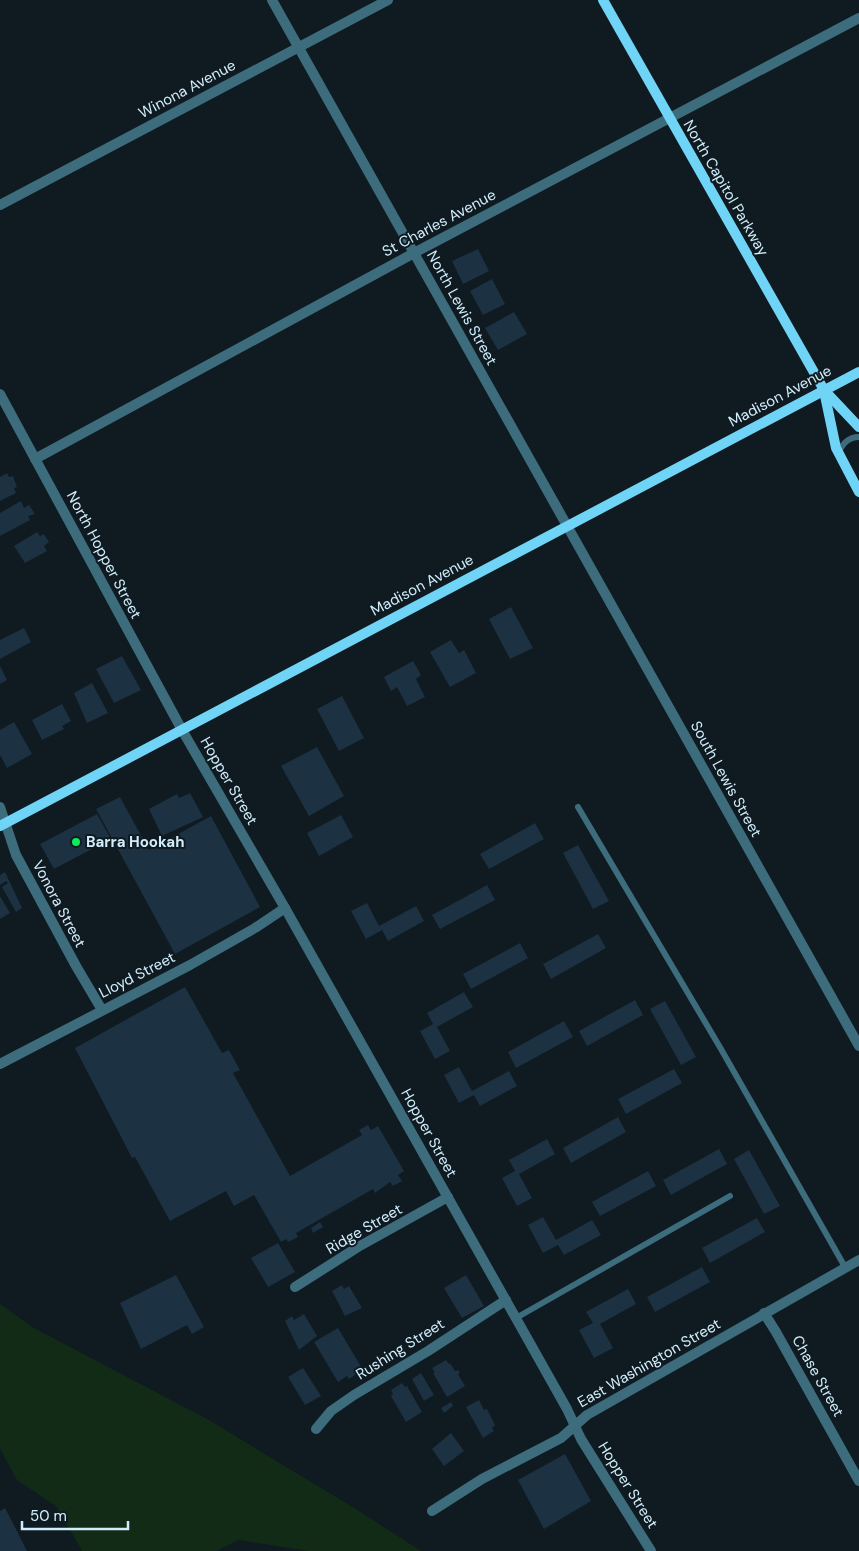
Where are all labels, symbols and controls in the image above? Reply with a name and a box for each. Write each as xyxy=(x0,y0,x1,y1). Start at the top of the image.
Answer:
street label: Winona Avenue xyxy=(135,55,239,123)
street label: North Capitol Parkway xyxy=(679,116,774,260)
street label: St Charles Avenue xyxy=(379,185,499,261)
street label: North Lewis Street xyxy=(422,247,502,369)
street label: Madison Avenue xyxy=(725,360,835,432)
street label: North Hopper Street xyxy=(62,488,146,622)
street label: Madison Avenue xyxy=(367,549,477,621)
street label: South Lewis Street xyxy=(686,717,766,841)
street label: Hopper Street xyxy=(196,733,262,829)
place label: Barra Hookah xyxy=(86,832,184,852)
marker: Barra Hookah xyxy=(70,836,82,848)
street label: Vonora Street xyxy=(28,857,90,951)
street label: Lloyd Street xyxy=(95,947,179,1003)
street label: Hopper Street xyxy=(396,1085,462,1181)
street label: Ridge Street xyxy=(322,1199,406,1259)
street label: Rushing Street xyxy=(352,1314,448,1384)
street label: East Washington Street xyxy=(574,1314,724,1412)
street label: Chase Street xyxy=(787,1332,849,1420)
street label: Hopper Street xyxy=(593,1438,663,1532)
scale bar xyxy=(22,1498,129,1530)
text: 50 m xyxy=(30,1506,67,1526)

